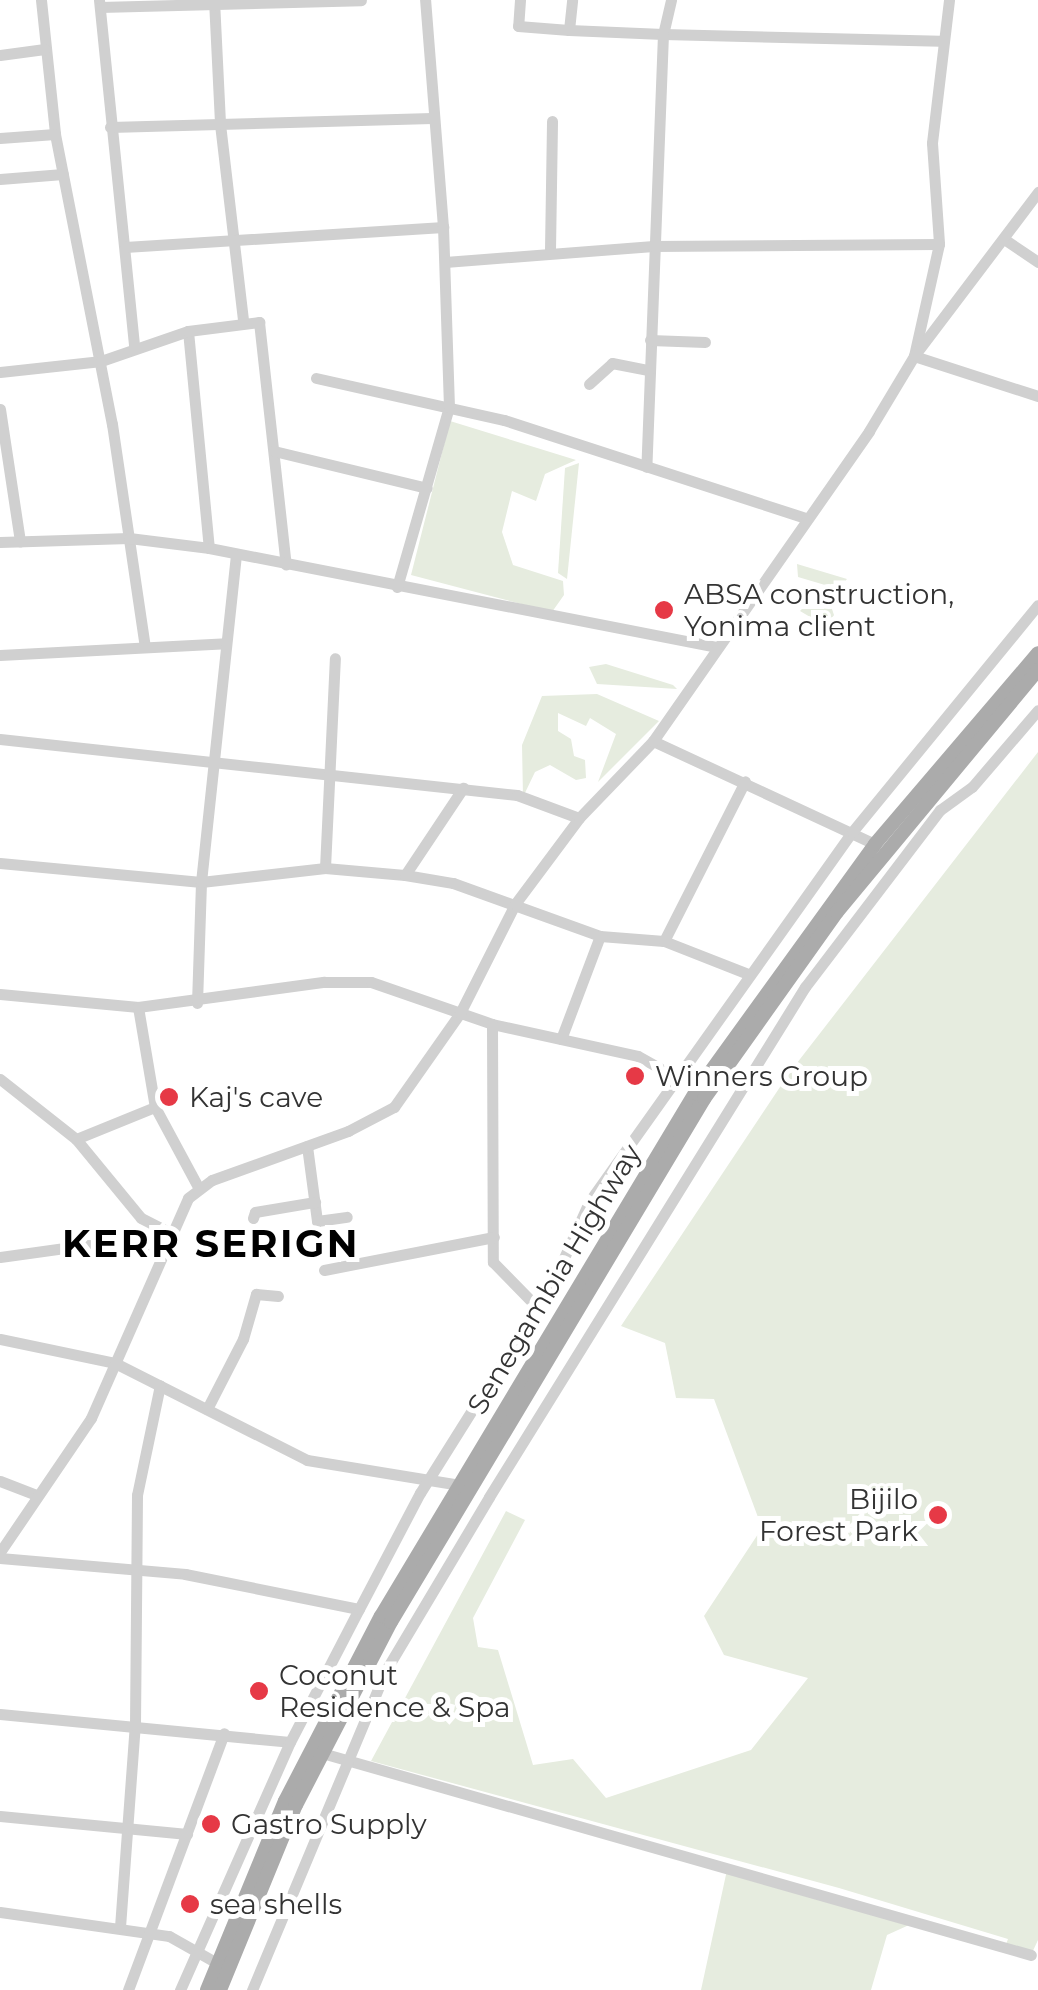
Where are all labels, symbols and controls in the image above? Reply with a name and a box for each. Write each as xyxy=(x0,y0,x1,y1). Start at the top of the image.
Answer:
place label: ABSA construction, Yonima client xyxy=(684,577,954,643)
marker: ABSA construction, Yonima client xyxy=(653,599,675,621)
place label: Winners Group xyxy=(655,1059,868,1093)
marker: Winners Group xyxy=(624,1065,646,1087)
place label: Kaj's cave xyxy=(189,1080,323,1114)
marker: Kaj's cave xyxy=(158,1086,180,1108)
street label: Senegambia Highway xyxy=(460,1138,648,1420)
district label: KERR SERIGN xyxy=(62,1221,360,1267)
place label: Bijilo Forest Park xyxy=(759,1482,918,1548)
marker: Bijilo Forest Park xyxy=(927,1504,949,1526)
place label: Coconut Residence & Spa xyxy=(279,1658,511,1724)
marker: Coconut Residence & Spa xyxy=(248,1680,270,1702)
place label: Gastro Supply xyxy=(231,1807,427,1841)
marker: Gastro Supply xyxy=(200,1813,222,1835)
place label: sea shells xyxy=(210,1887,342,1921)
marker: sea shells xyxy=(179,1893,201,1915)

